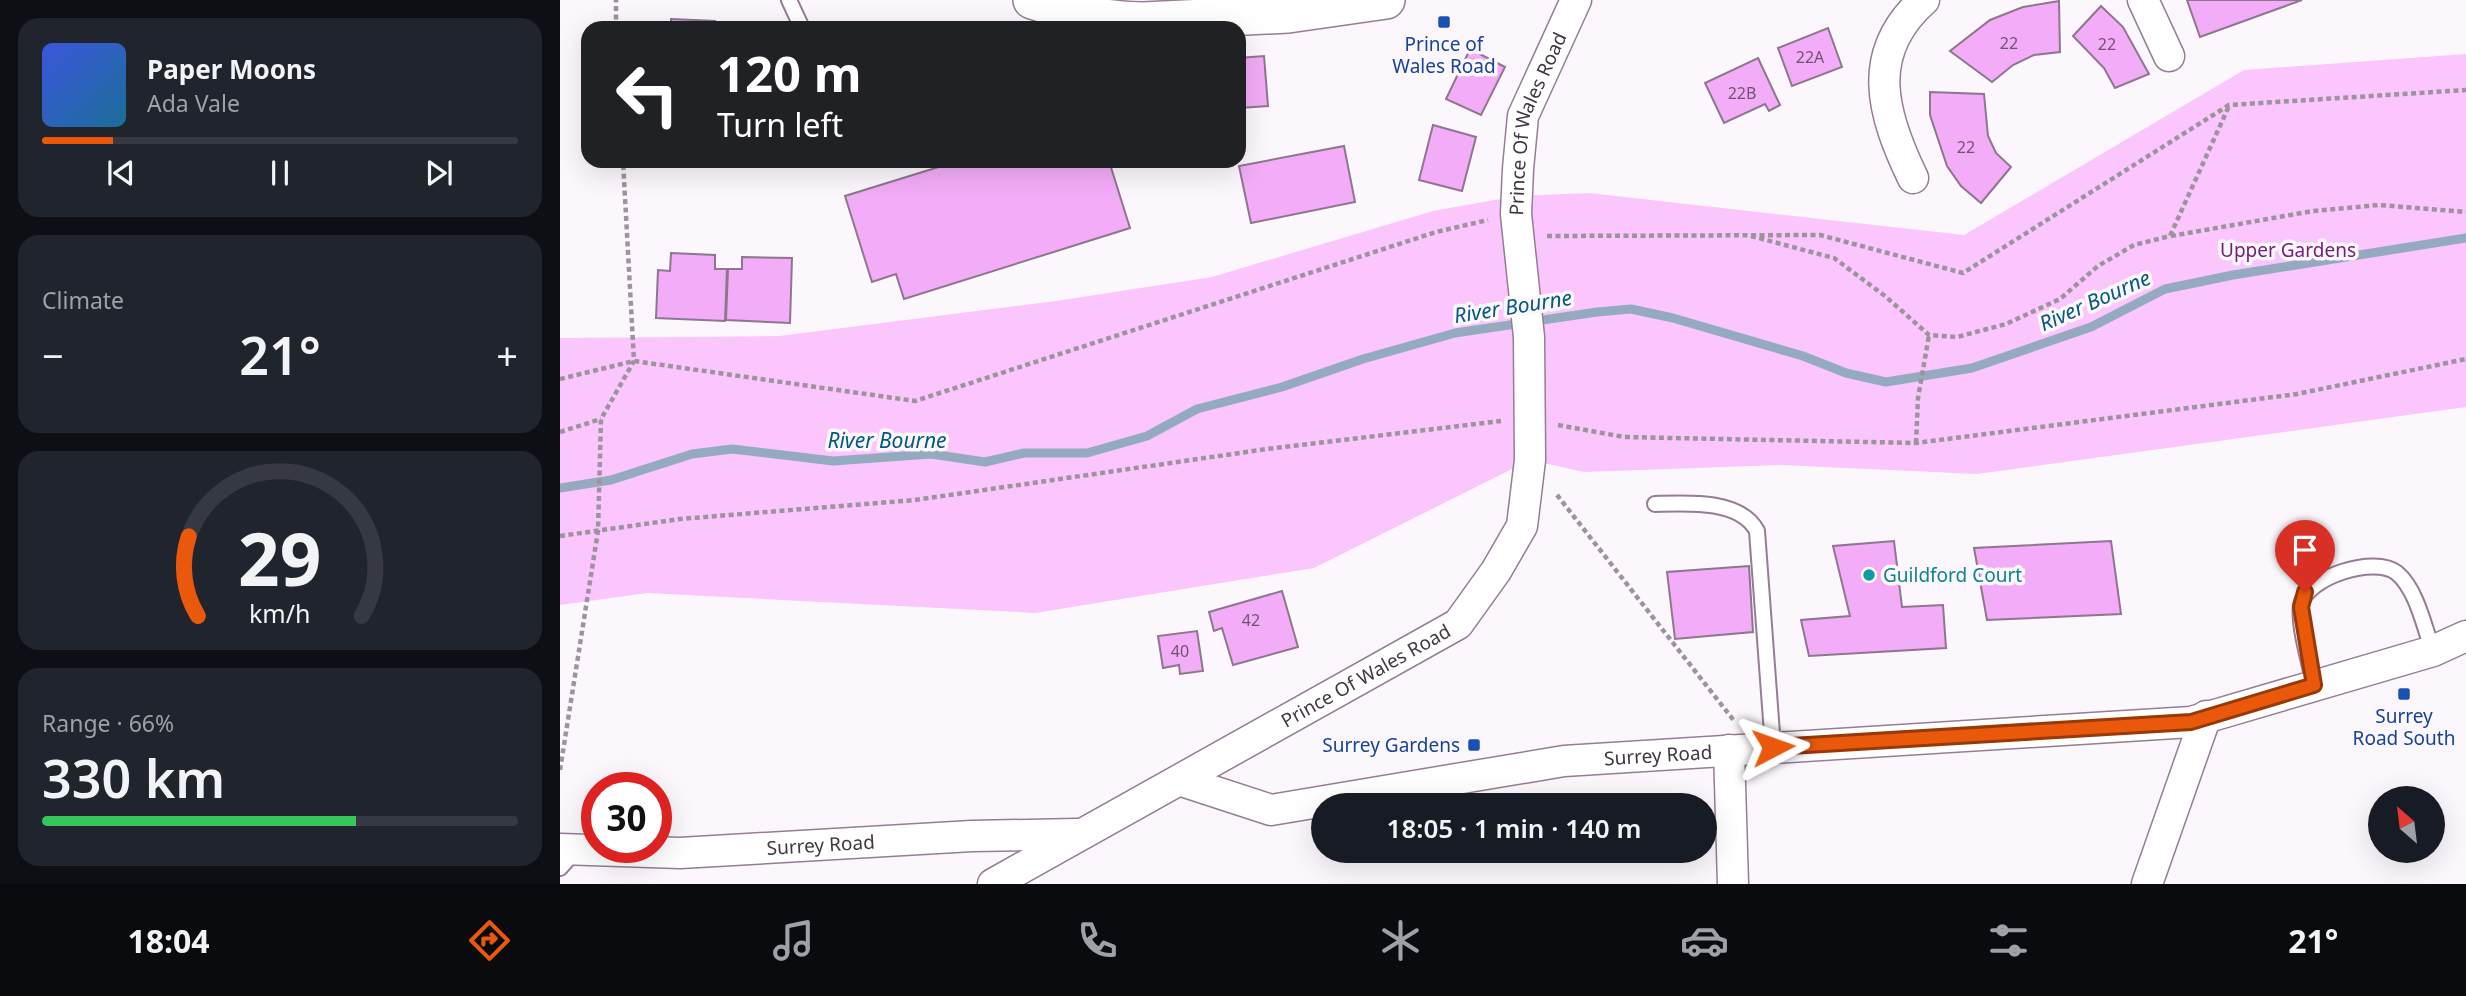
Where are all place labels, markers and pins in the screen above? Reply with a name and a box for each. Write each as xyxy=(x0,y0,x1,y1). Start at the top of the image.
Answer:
marker: Prince of Wales Road xyxy=(1436,14,1452,30)
place label: Prince of Wales Road xyxy=(1392,31,1496,79)
pin xyxy=(2275,520,2335,592)
place label: Guildford Court xyxy=(1883,562,2022,588)
marker: Guildford Court xyxy=(1861,567,1877,583)
marker: Surrey Road South xyxy=(2396,686,2412,702)
place label: Surrey Road South xyxy=(2353,703,2455,751)
place label: Surrey Gardens xyxy=(1322,732,1460,758)
marker: Surrey Gardens xyxy=(1466,737,1482,753)

